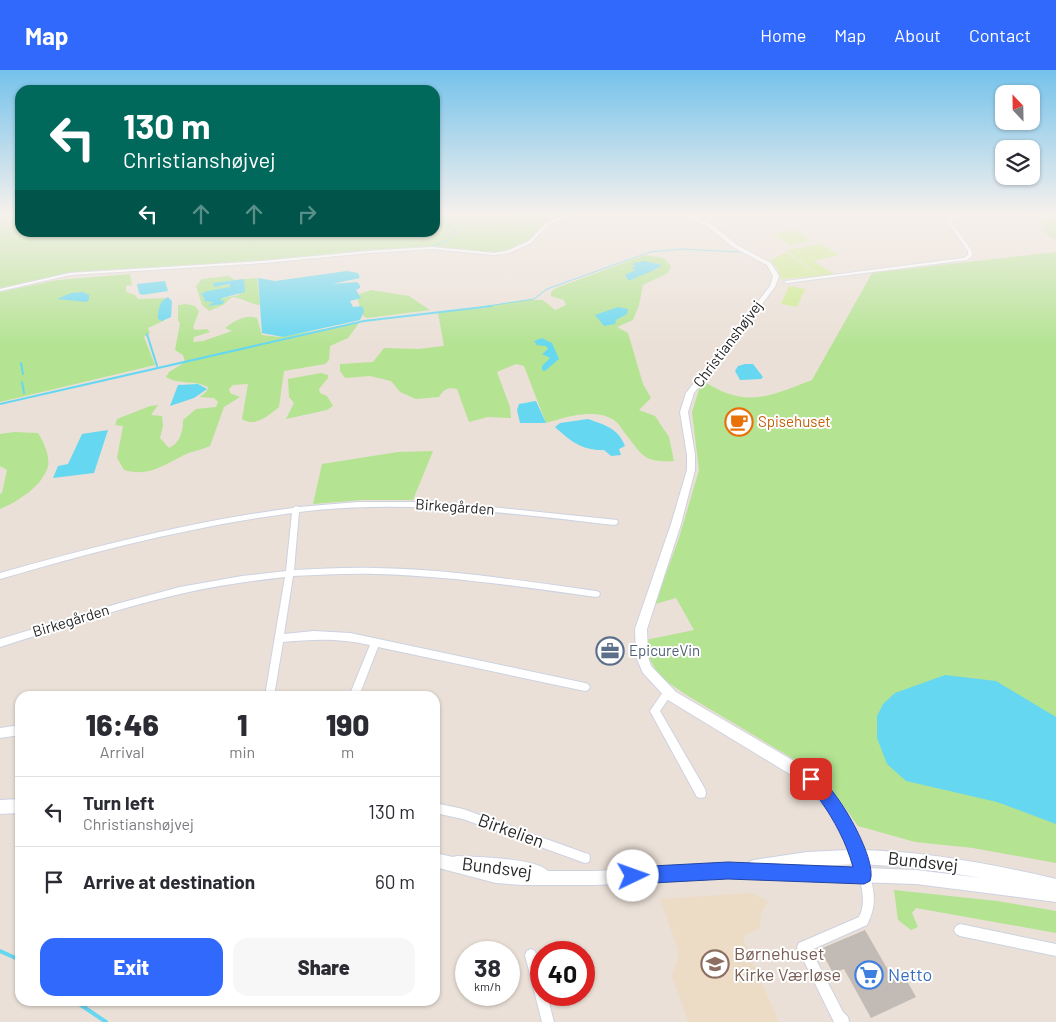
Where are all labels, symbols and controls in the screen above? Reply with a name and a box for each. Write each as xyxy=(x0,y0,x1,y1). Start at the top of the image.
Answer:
text: Map xyxy=(25,21,68,50)
text: Home xyxy=(760,24,806,46)
text: Map xyxy=(834,24,866,46)
text: About xyxy=(894,24,941,46)
text: Contact xyxy=(969,24,1031,46)
north arrow xyxy=(995,85,1040,130)
map controls xyxy=(995,85,1040,185)
text: 130 m xyxy=(123,104,210,146)
icon: left xyxy=(40,105,105,170)
button: layers xyxy=(995,140,1040,185)
text: Christianshøjvej xyxy=(123,146,276,172)
icon: left xyxy=(134,200,162,228)
icon: ahead xyxy=(187,200,215,228)
icon: ahead xyxy=(240,200,268,228)
icon: right xyxy=(293,200,321,228)
street label: Christianshøjvej xyxy=(689,296,766,390)
cafe icon: Spisehuset xyxy=(724,407,754,437)
place label: Spisehuset xyxy=(758,412,831,430)
street label: Birkegården xyxy=(415,494,495,518)
street label: Birkegården xyxy=(30,600,111,640)
office icon: EpicureVin xyxy=(595,636,625,666)
place label: EpicureVin xyxy=(629,641,700,659)
text: 16:46 xyxy=(85,706,159,742)
text: 1 xyxy=(237,706,248,742)
text: 190 xyxy=(326,706,369,742)
text: Arrival xyxy=(100,742,144,761)
text: min xyxy=(229,742,255,761)
text: m xyxy=(341,742,354,761)
pin xyxy=(790,758,832,800)
icon: arrive xyxy=(797,765,825,793)
text: Turn left xyxy=(83,791,154,814)
icon: left xyxy=(40,798,68,826)
text: 130 m xyxy=(368,800,415,823)
street label: Birkelien xyxy=(475,808,547,852)
text: Christianshøjvej xyxy=(83,814,194,833)
street label: Bundsvej xyxy=(887,846,959,876)
position arrow xyxy=(606,849,658,901)
street label: Bundsvej xyxy=(461,852,533,882)
icon: arrive xyxy=(40,868,68,896)
text: Arrive at destination xyxy=(83,870,255,893)
text: 60 m xyxy=(375,870,415,893)
button: Exit xyxy=(40,938,223,996)
button: Share xyxy=(233,938,415,996)
speed limit sign: 40 xyxy=(530,941,595,1006)
place label: Børnehuset Kirke Værløse xyxy=(734,942,841,985)
school or university icon: Børnehuset Kirke Værløse xyxy=(700,949,730,979)
text: 38 xyxy=(474,952,501,982)
supermarket icon: Netto xyxy=(854,960,884,990)
place label: Netto xyxy=(888,963,932,985)
text: km/h xyxy=(474,979,501,993)

